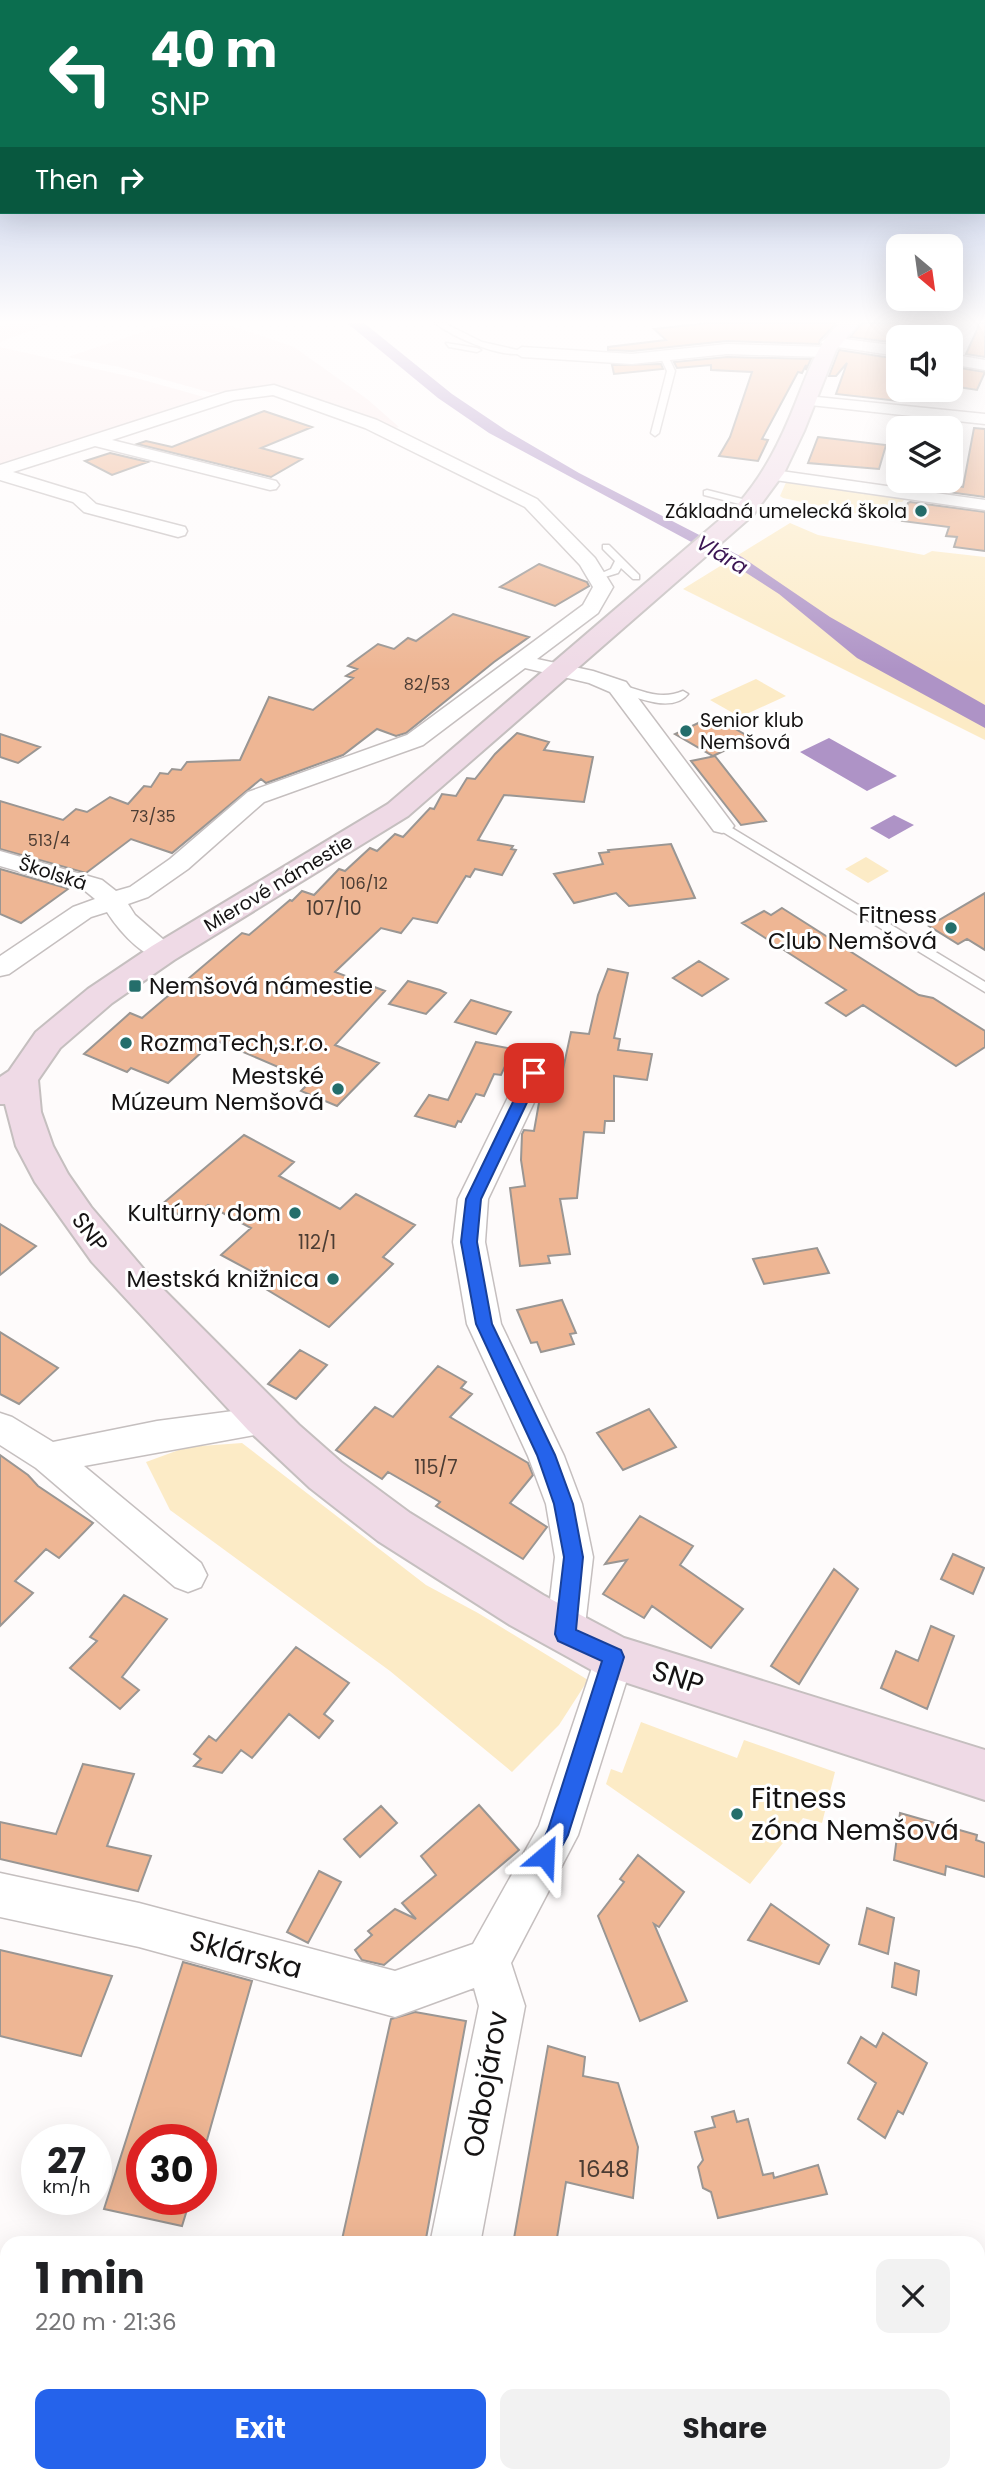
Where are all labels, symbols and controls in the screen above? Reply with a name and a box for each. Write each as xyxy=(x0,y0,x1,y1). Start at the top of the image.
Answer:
text: 40 m xyxy=(150,16,277,84)
icon: left xyxy=(35,28,126,119)
text: SNP xyxy=(150,81,210,126)
icon: right xyxy=(112,161,150,199)
text: Then xyxy=(35,162,98,198)
north arrow xyxy=(886,234,962,312)
map controls xyxy=(886,234,963,493)
button: sound xyxy=(886,325,963,402)
button: layers xyxy=(886,416,963,493)
place label: Základná umelecká škola xyxy=(665,498,907,525)
marker: Základná umelecká škola xyxy=(913,503,929,519)
water label: Vlára xyxy=(691,528,754,581)
house number: 82/53 xyxy=(404,673,450,696)
place label: Senior klub Nemšová xyxy=(700,707,804,756)
marker: Senior klub Nemšová xyxy=(678,723,694,739)
house number: 73/35 xyxy=(130,805,176,828)
street label: Mierové námestie xyxy=(199,828,358,939)
house number: 513/4 xyxy=(28,829,70,852)
street label: Školská xyxy=(15,850,90,897)
house number: 106/12 xyxy=(340,872,388,895)
house number: 107/10 xyxy=(306,895,362,922)
place label: Fitness Club Nemšová xyxy=(768,899,937,957)
marker: Fitness Club Nemšová xyxy=(943,920,959,936)
place label: Nemšová námestie xyxy=(149,970,373,1002)
marker: Nemšová námestie xyxy=(127,978,143,994)
place label: RozmaTech,s.r.o. xyxy=(140,1027,328,1059)
marker: RozmaTech,s.r.o. xyxy=(118,1035,134,1051)
pin xyxy=(504,1043,564,1103)
icon: arrive xyxy=(515,1054,553,1092)
place label: Mestské Múzeum Nemšová xyxy=(111,1060,324,1118)
marker: Mestské Múzeum Nemšová xyxy=(330,1081,346,1097)
place label: Kultúrny dom xyxy=(127,1197,281,1229)
street label: SNP xyxy=(64,1205,116,1259)
marker: Kultúrny dom xyxy=(287,1205,303,1221)
house number: 112/1 xyxy=(298,1229,336,1256)
place label: Mestská knižnica xyxy=(126,1263,319,1295)
marker: Mestská knižnica xyxy=(325,1271,341,1287)
house number: 115/7 xyxy=(414,1454,458,1481)
street label: SNP xyxy=(647,1651,709,1704)
place label: Fitness zóna Nemšová xyxy=(751,1779,959,1850)
marker: Fitness zóna Nemšová xyxy=(729,1806,745,1822)
position arrow xyxy=(508,1819,582,1893)
street label: Sklárska xyxy=(185,1921,307,1988)
street label: Odbojárov xyxy=(453,2008,518,2160)
speed limit sign: 30 xyxy=(126,2124,217,2215)
text: 27 xyxy=(47,2136,86,2185)
house number: 1648 xyxy=(579,2153,629,2185)
text: km/h xyxy=(43,2174,90,2199)
text: 1 min xyxy=(35,2249,145,2308)
button: close xyxy=(876,2259,950,2333)
text: 220 m · 21:36 xyxy=(35,2306,177,2338)
button: Exit xyxy=(35,2389,486,2469)
button: Share xyxy=(500,2389,950,2469)

